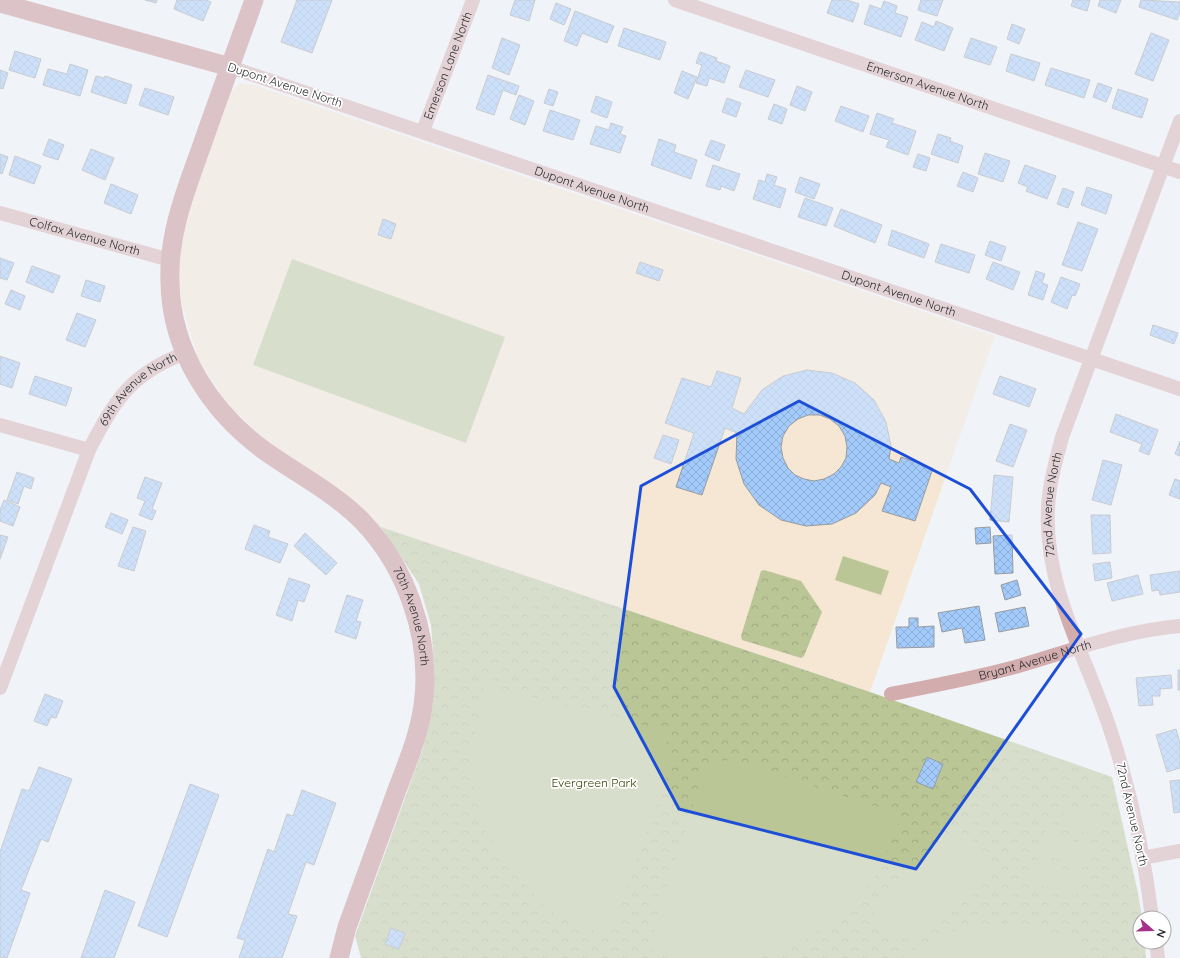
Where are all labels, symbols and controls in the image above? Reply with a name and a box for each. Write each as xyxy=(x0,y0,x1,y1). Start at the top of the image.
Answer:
street label: Emerson Lane North xyxy=(420,9,475,122)
street label: Emerson Avenue North xyxy=(865,58,991,113)
street label: Dupont Avenue North xyxy=(226,59,345,110)
street label: Dupont Avenue North xyxy=(533,163,651,216)
street label: Colfax Avenue North xyxy=(28,213,142,258)
street label: Dupont Avenue North xyxy=(839,267,958,320)
street label: 69th Avenue North xyxy=(96,349,179,428)
street label: 72nd Avenue North xyxy=(1040,450,1065,558)
street label: 70th Avenue North xyxy=(390,564,433,667)
street label: Bryant Avenue North xyxy=(977,636,1093,683)
street label: 72nd Avenue North xyxy=(1113,761,1152,867)
park label: Evergreen Park xyxy=(551,775,637,790)
north arrow xyxy=(1132,910,1172,950)
text: N xyxy=(1153,927,1169,940)

